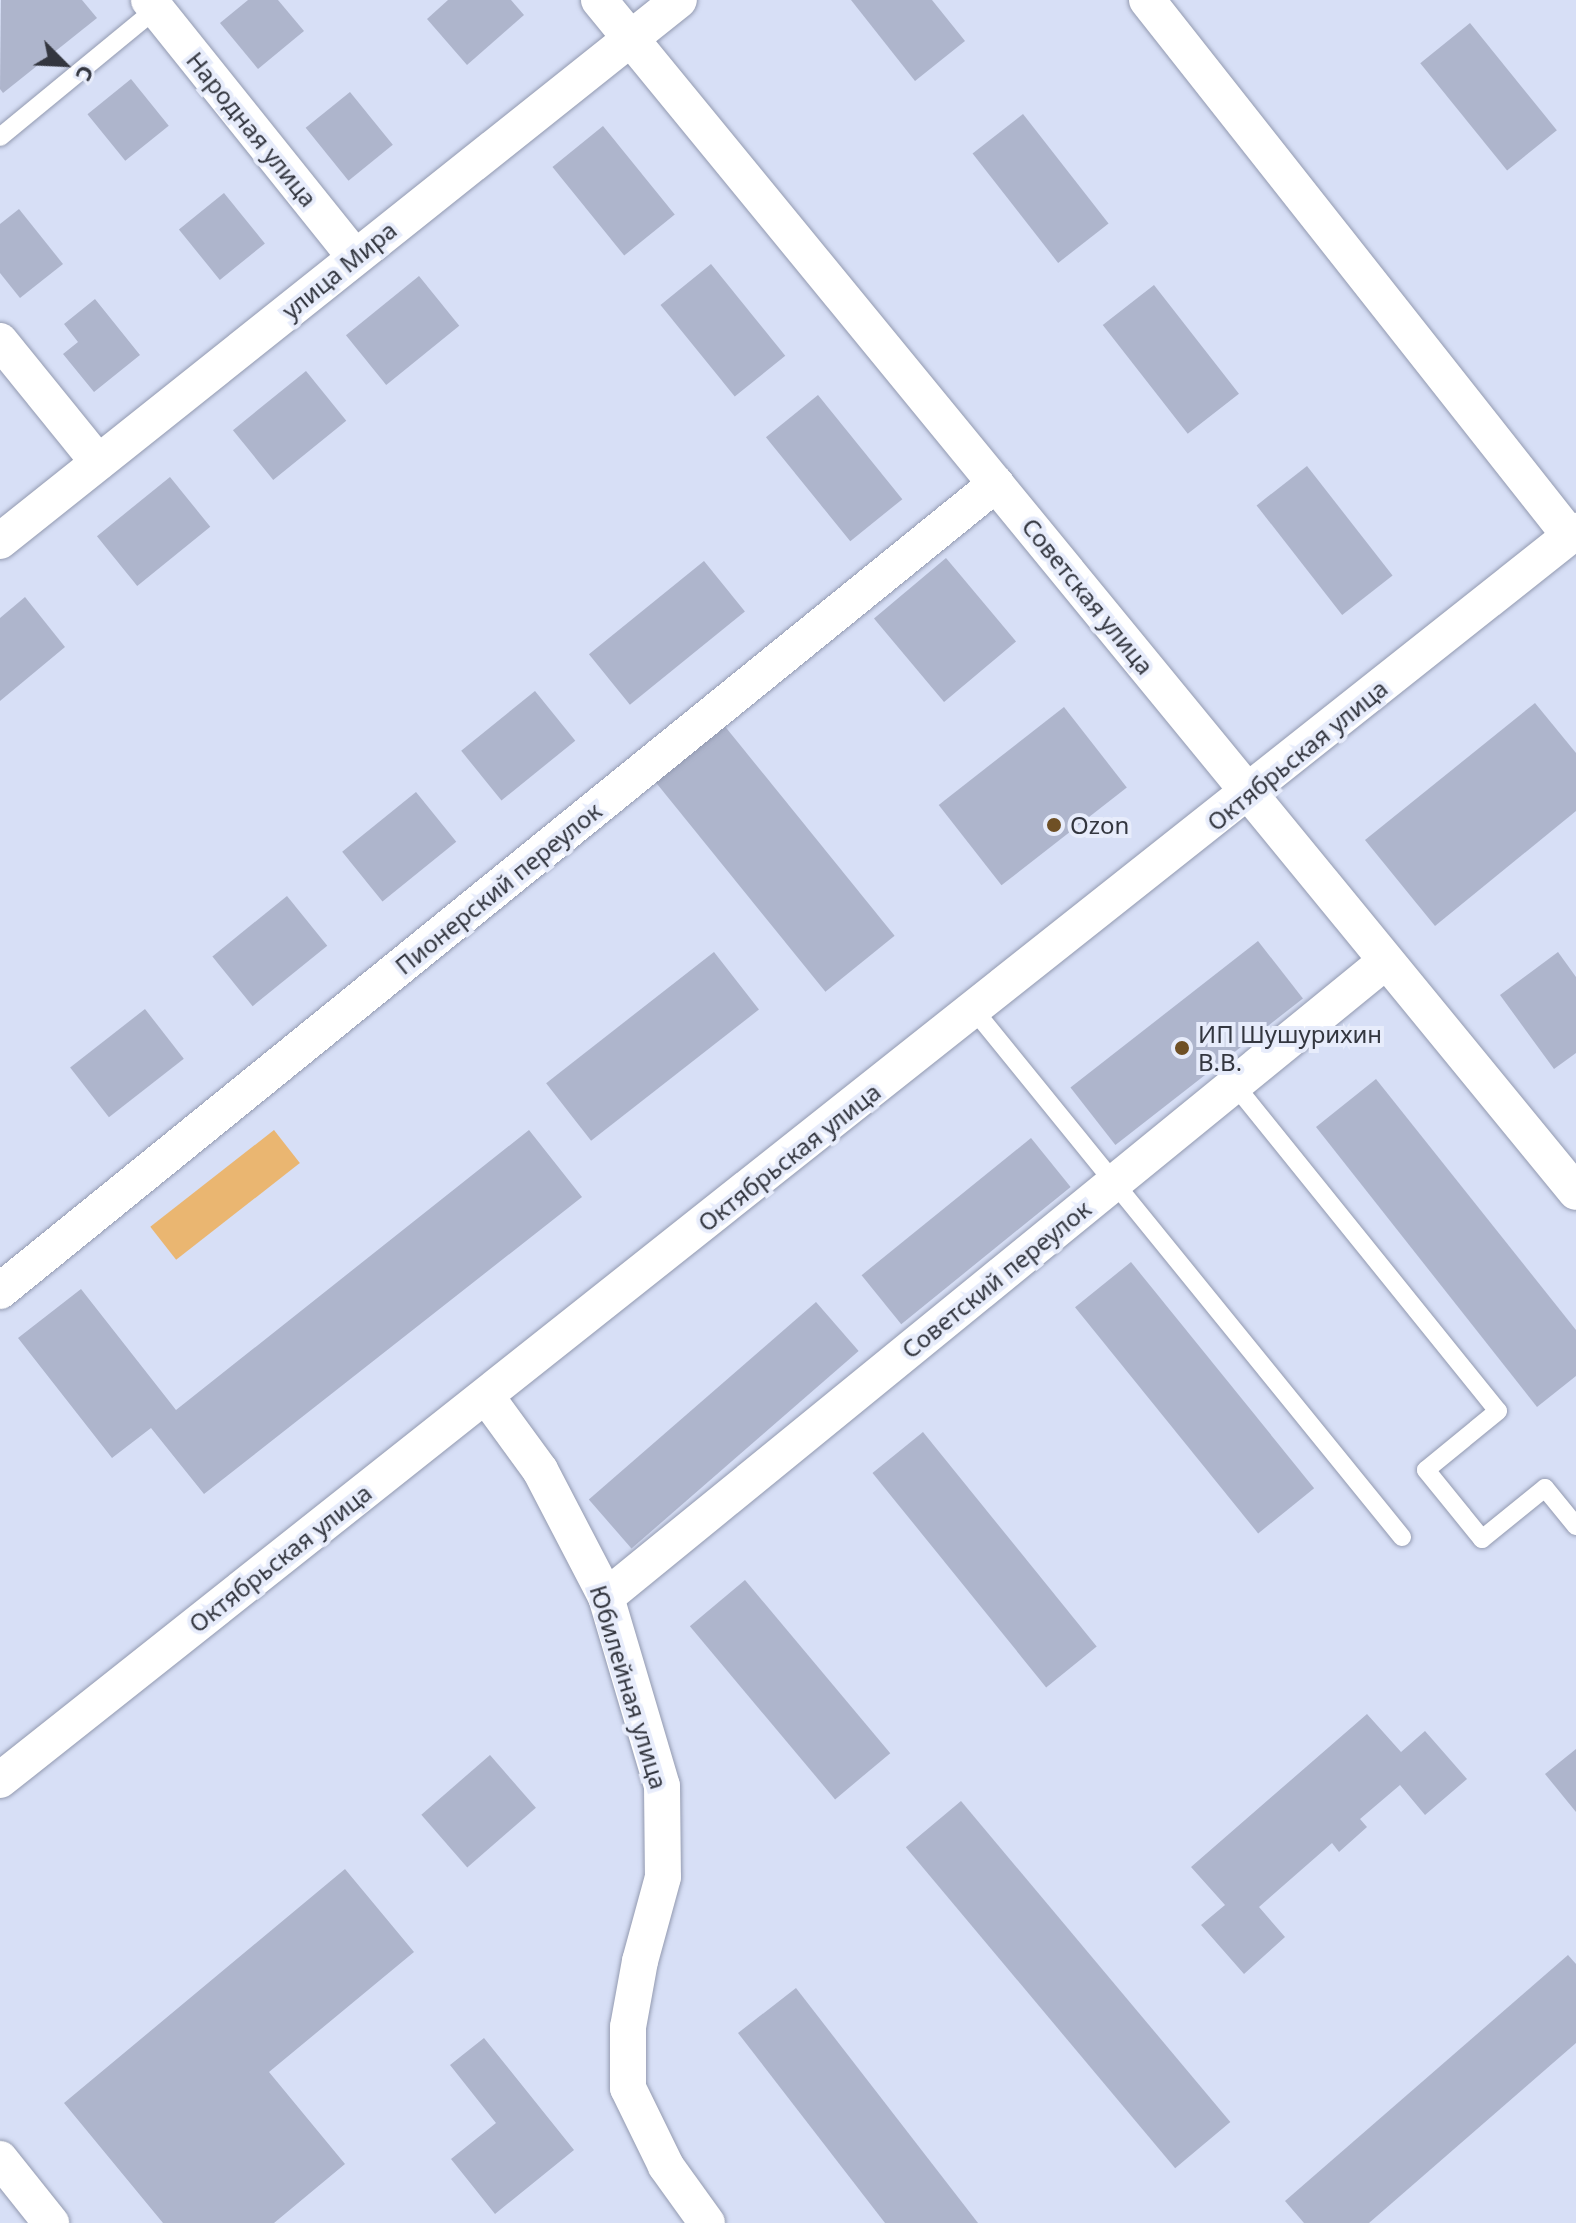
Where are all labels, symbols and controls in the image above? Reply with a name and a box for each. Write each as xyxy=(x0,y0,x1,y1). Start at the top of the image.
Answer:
north arrow xyxy=(24,24,104,104)
street label: Народная улица xyxy=(181,46,323,212)
text: С xyxy=(69,61,103,86)
street label: улица Мира xyxy=(276,215,402,325)
street label: Советская улица xyxy=(1016,512,1160,680)
street label: Октябрьская улица xyxy=(1201,673,1393,837)
street label: Пионерский переулок xyxy=(389,796,607,980)
place label: Ozon xyxy=(1070,811,1129,839)
marker: Ozon xyxy=(1045,816,1063,834)
place label: ИП Шушурихин В.В. xyxy=(1198,1020,1382,1076)
marker: ИП Шушурихин В.В. xyxy=(1173,1039,1191,1057)
street label: Октябрьская улица xyxy=(692,1077,886,1237)
street label: Советский переулок xyxy=(896,1194,1096,1364)
street label: Октябрьская улица xyxy=(183,1478,377,1638)
street label: Юбилейная улица xyxy=(584,1582,674,1792)

